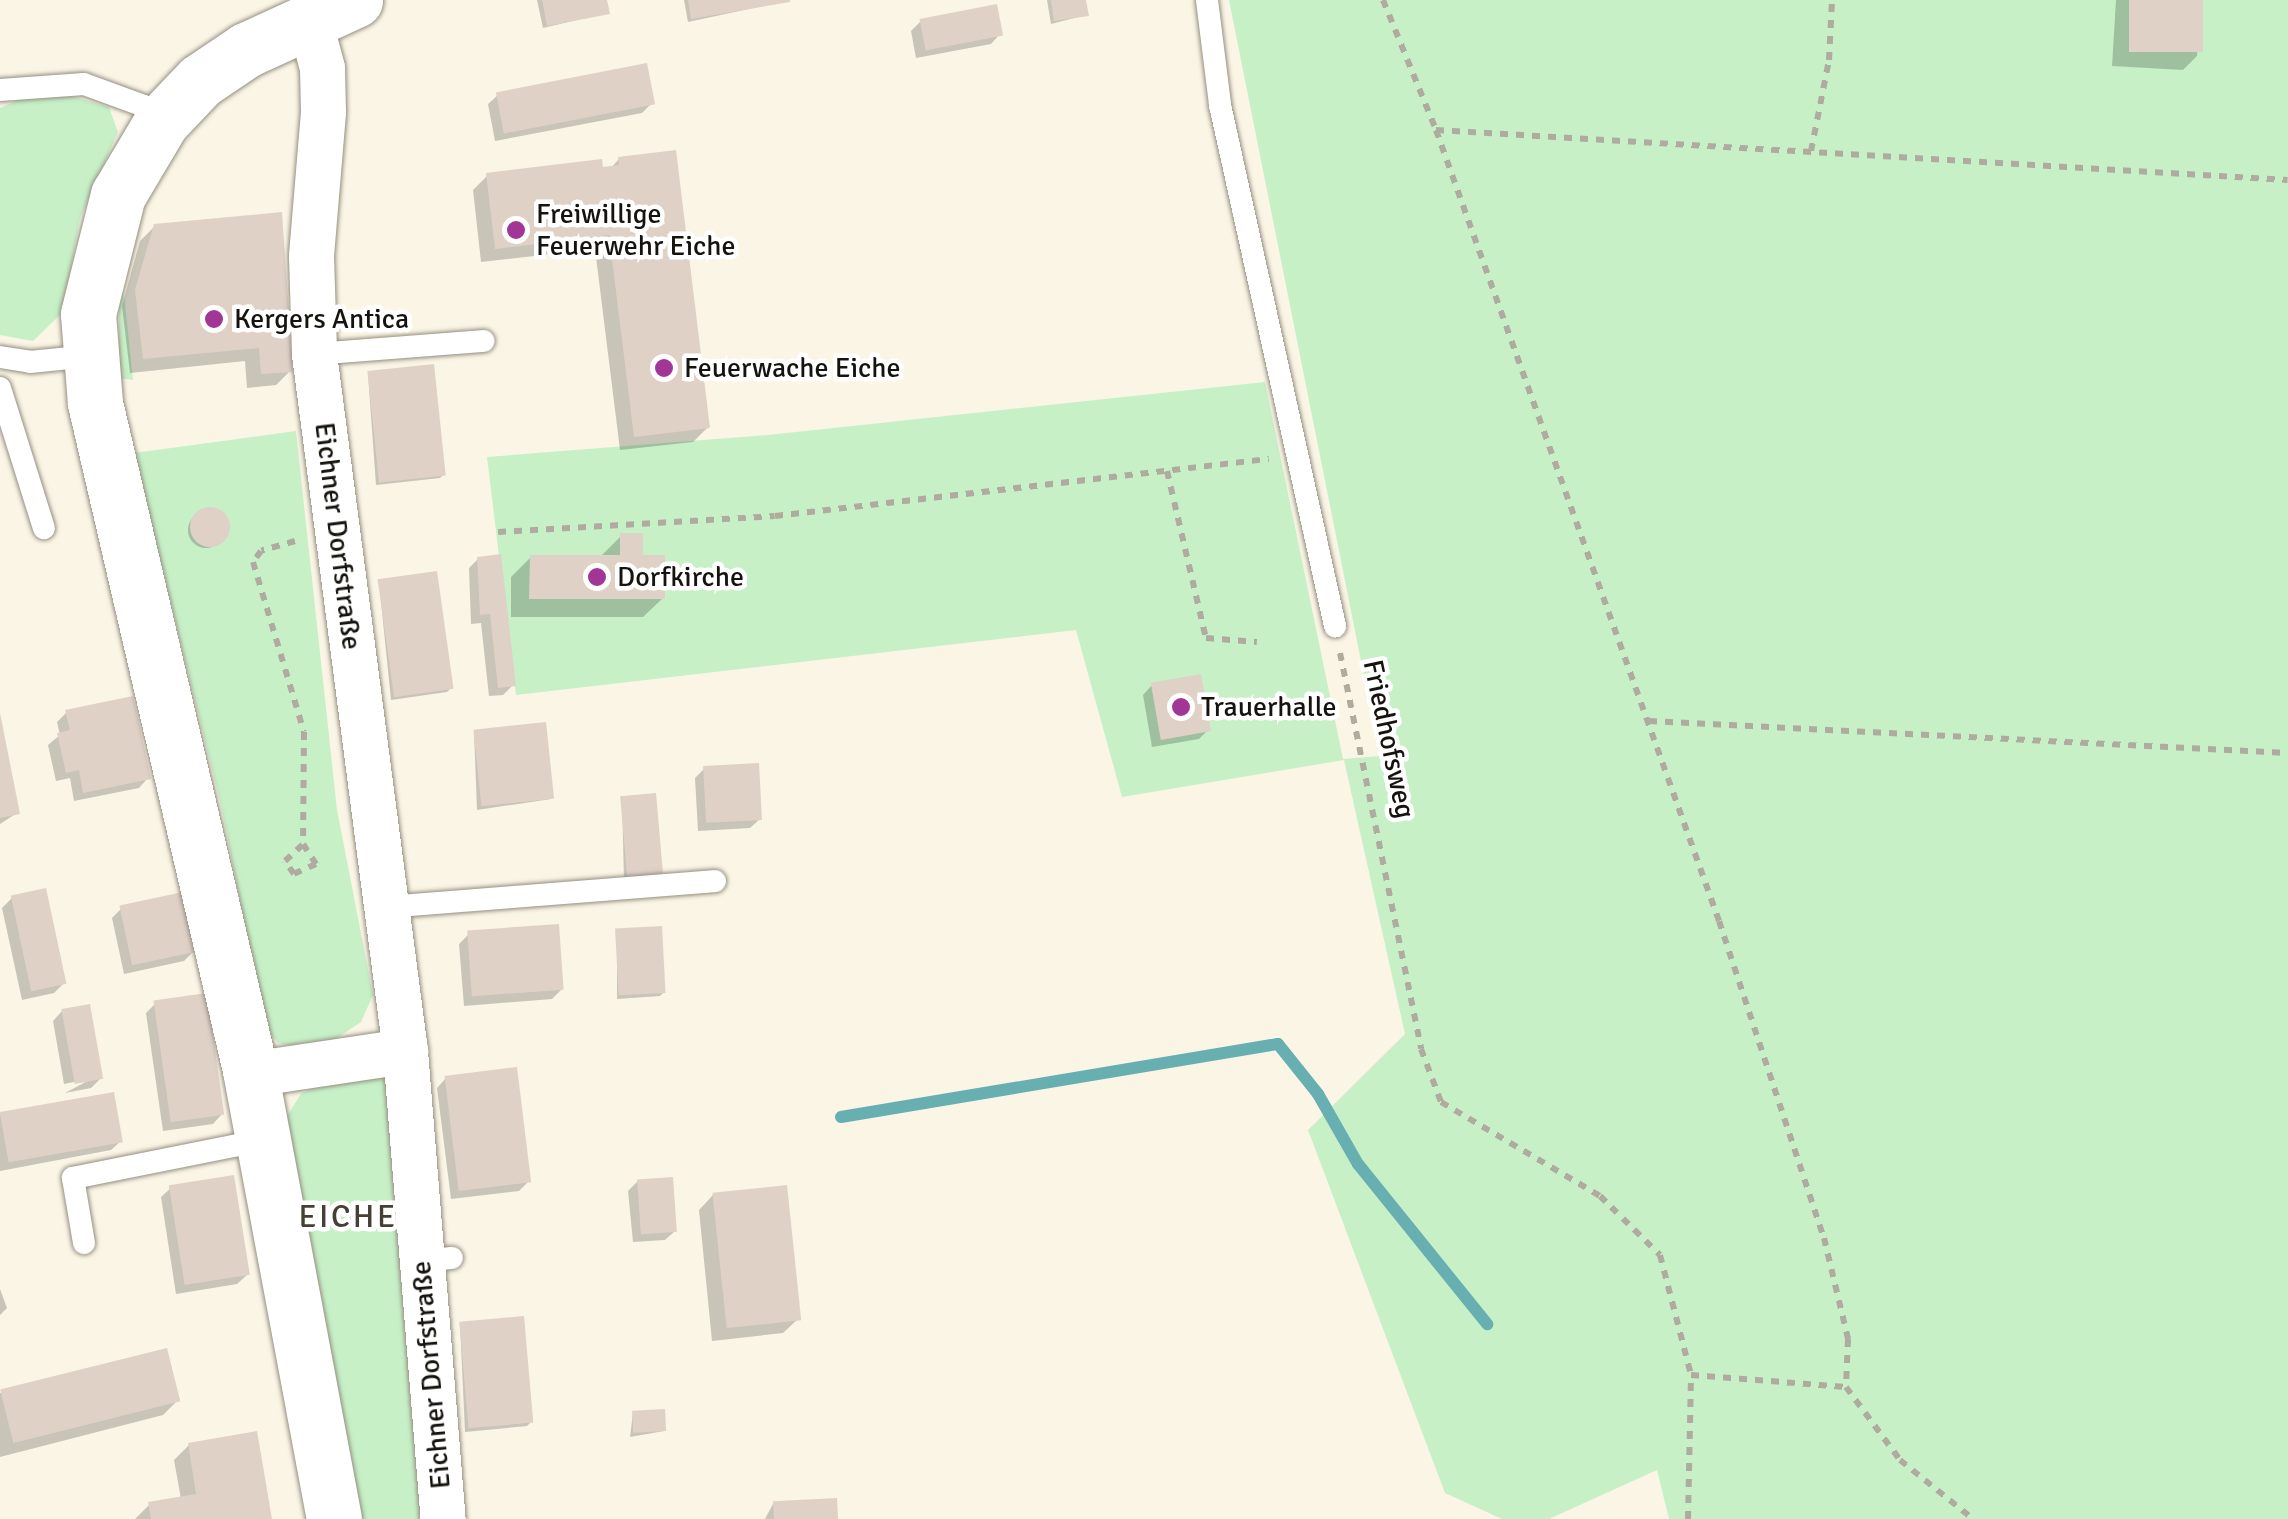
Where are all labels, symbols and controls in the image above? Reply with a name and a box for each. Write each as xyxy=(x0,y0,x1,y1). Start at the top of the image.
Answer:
place label: Freiwillige Feuerwehr Eiche xyxy=(536,197,735,263)
marker: Freiwillige Feuerwehr Eiche xyxy=(505,219,527,241)
place label: Kergers Antica xyxy=(234,302,409,336)
marker: Kergers Antica xyxy=(203,308,225,330)
place label: Feuerwache Eiche xyxy=(684,351,901,385)
marker: Feuerwache Eiche xyxy=(653,357,675,379)
street label: Eichner Dorfstraße xyxy=(307,420,369,652)
place label: Dorfkirche xyxy=(617,560,744,594)
marker: Dorfkirche xyxy=(586,566,608,588)
street label: Friedhofsweg xyxy=(1356,657,1422,821)
place label: Trauerhalle xyxy=(1201,690,1337,724)
marker: Trauerhalle xyxy=(1170,696,1192,718)
district label: EICHE xyxy=(298,1198,398,1236)
street label: Eichner Dorfstraße xyxy=(404,1260,458,1490)

